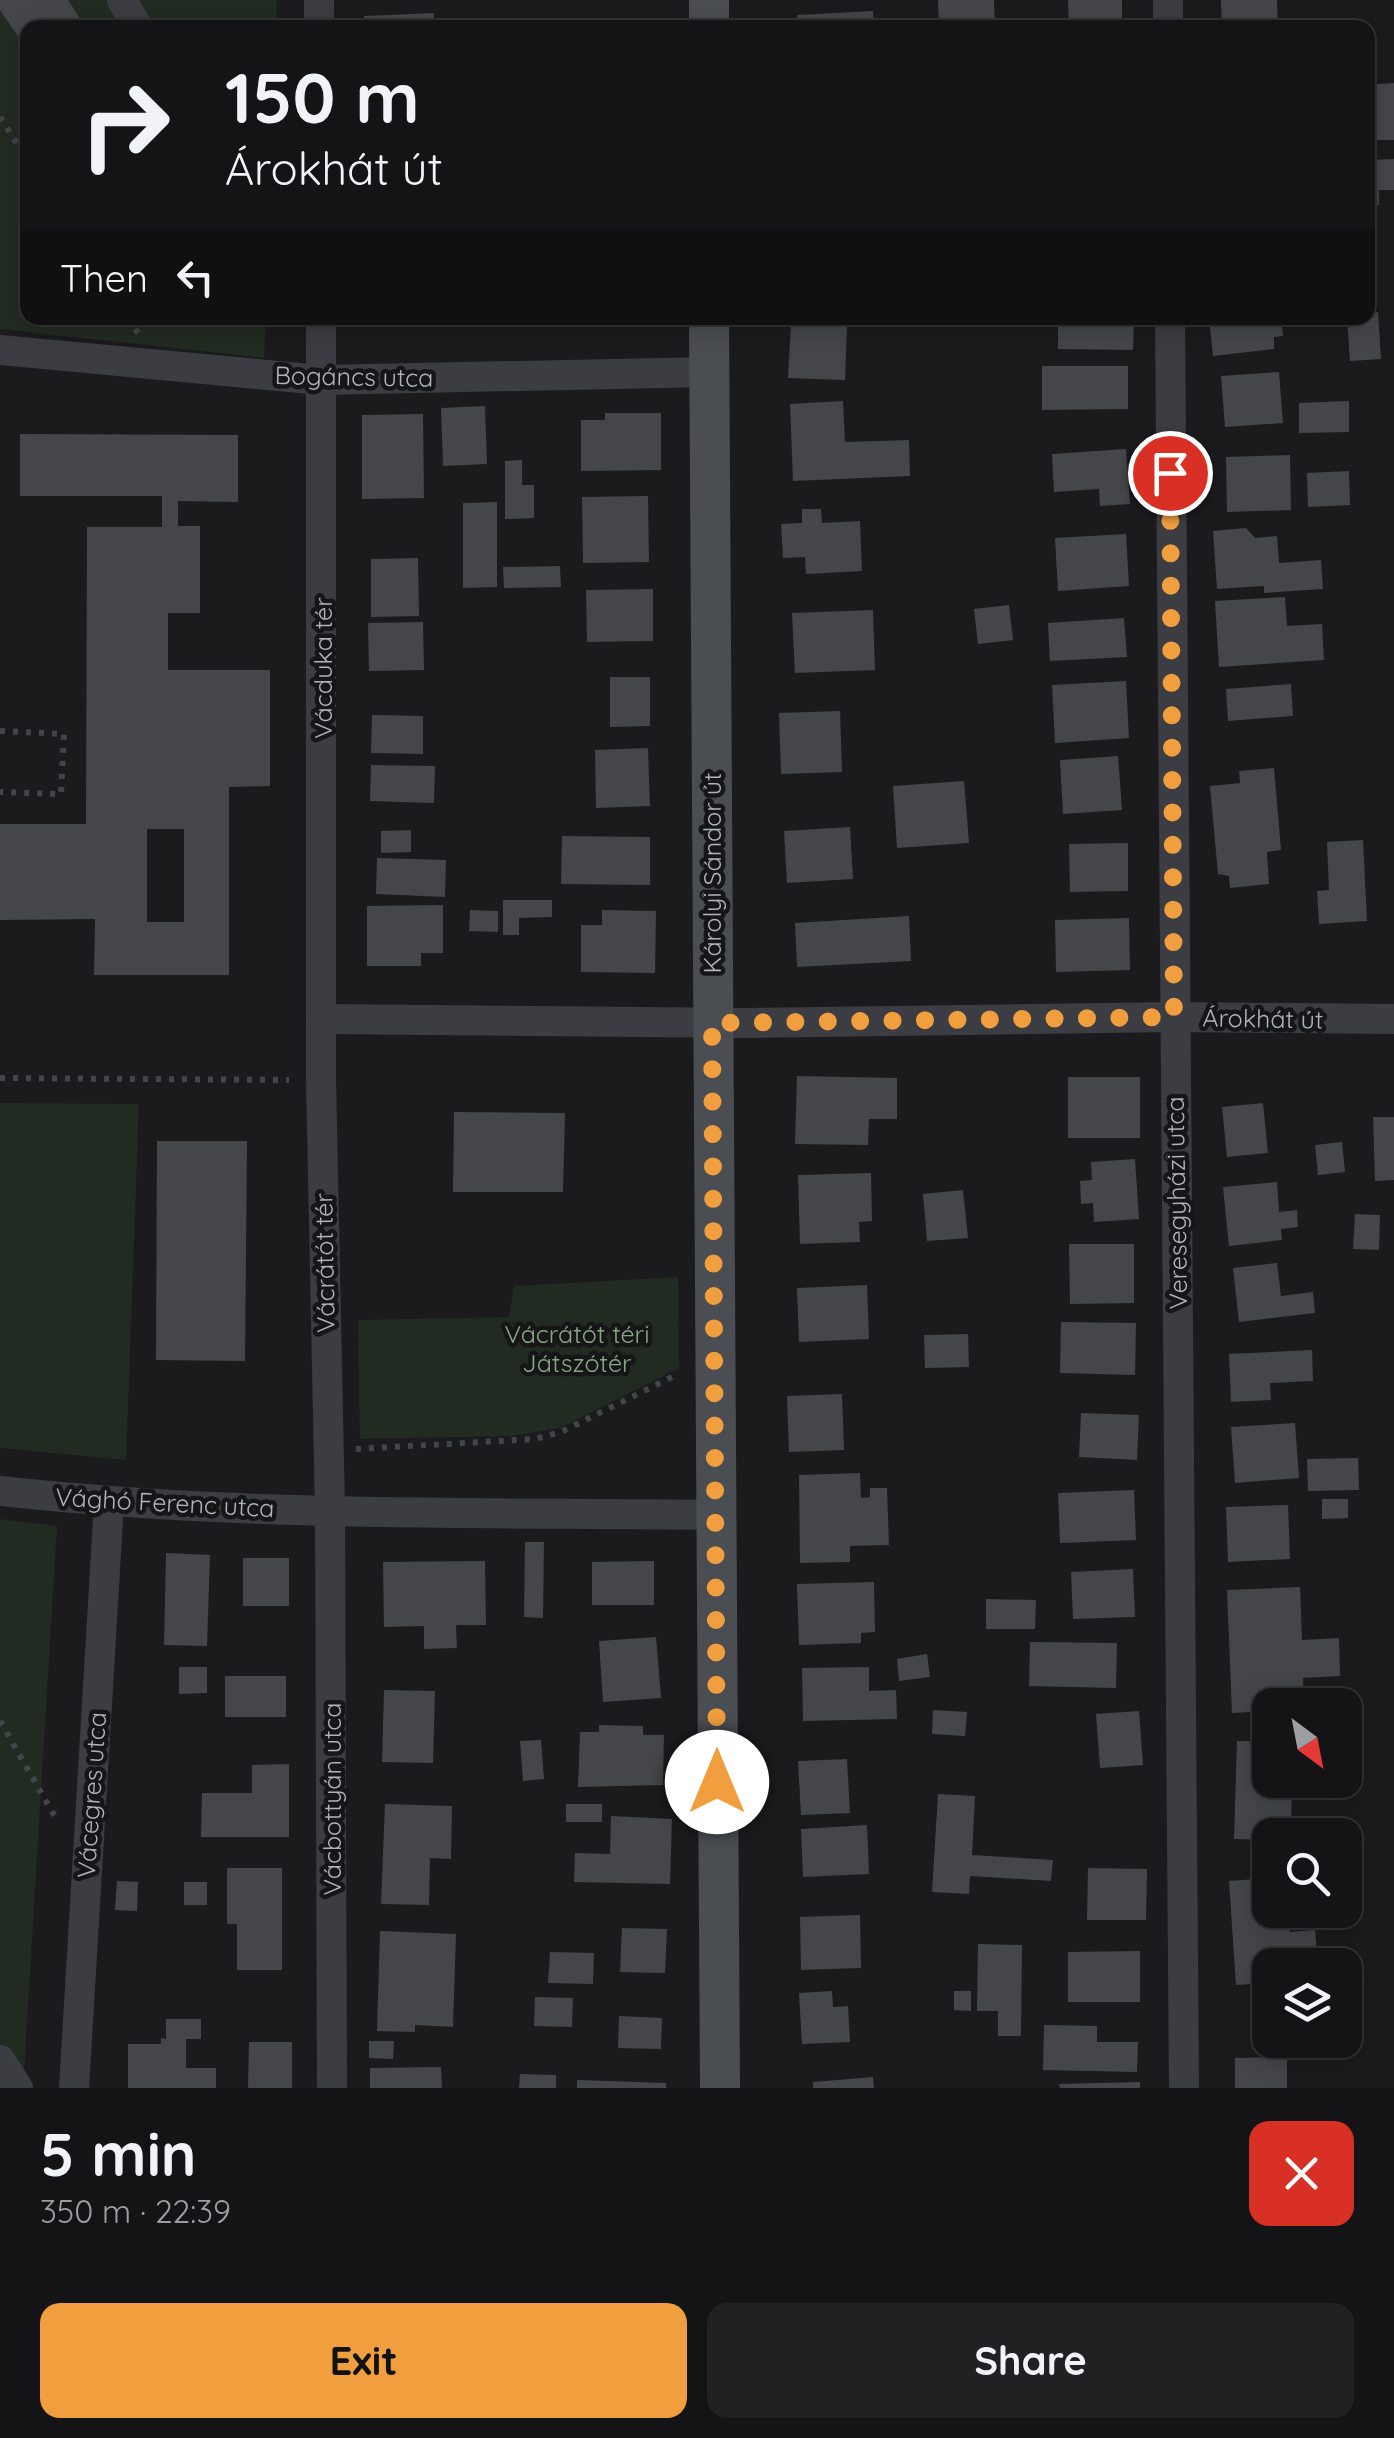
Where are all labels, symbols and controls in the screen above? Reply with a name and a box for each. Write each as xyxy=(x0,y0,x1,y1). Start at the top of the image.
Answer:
text: 150 m xyxy=(225,53,420,141)
icon: right xyxy=(60,60,190,190)
text: Árokhát út xyxy=(225,140,443,196)
icon: left xyxy=(168,250,223,305)
text: Then xyxy=(60,254,148,302)
street label: Bogáncs utca xyxy=(274,359,434,393)
pin xyxy=(1128,431,1213,516)
icon: arrive xyxy=(1143,446,1198,501)
street label: Vácduka tér xyxy=(307,597,338,739)
street label: Károlyi Sándor út xyxy=(696,772,727,974)
street label: Árokhát út xyxy=(1202,1001,1324,1035)
street label: Veresegyházi utca xyxy=(1159,1096,1193,1310)
street label: Vácrátót tér xyxy=(307,1192,341,1333)
park label: Vácrátót téri Játszótér xyxy=(504,1318,650,1378)
street label: Vághó Ferenc utca xyxy=(55,1481,275,1523)
north arrow xyxy=(1252,1688,1362,1798)
map controls xyxy=(1252,1688,1362,2058)
street label: Vácbottyán utca xyxy=(316,1703,347,1895)
street label: Vácegres utca xyxy=(70,1711,112,1879)
position arrow xyxy=(665,1730,769,1834)
button: search xyxy=(1252,1818,1362,1928)
button: layers xyxy=(1252,1948,1362,2058)
text: 5 min xyxy=(40,2116,197,2191)
button: close xyxy=(1249,2121,1354,2226)
text: 350 m · 22:39 xyxy=(40,2191,231,2231)
button: Exit xyxy=(40,2303,687,2418)
button: Share xyxy=(707,2303,1354,2418)

